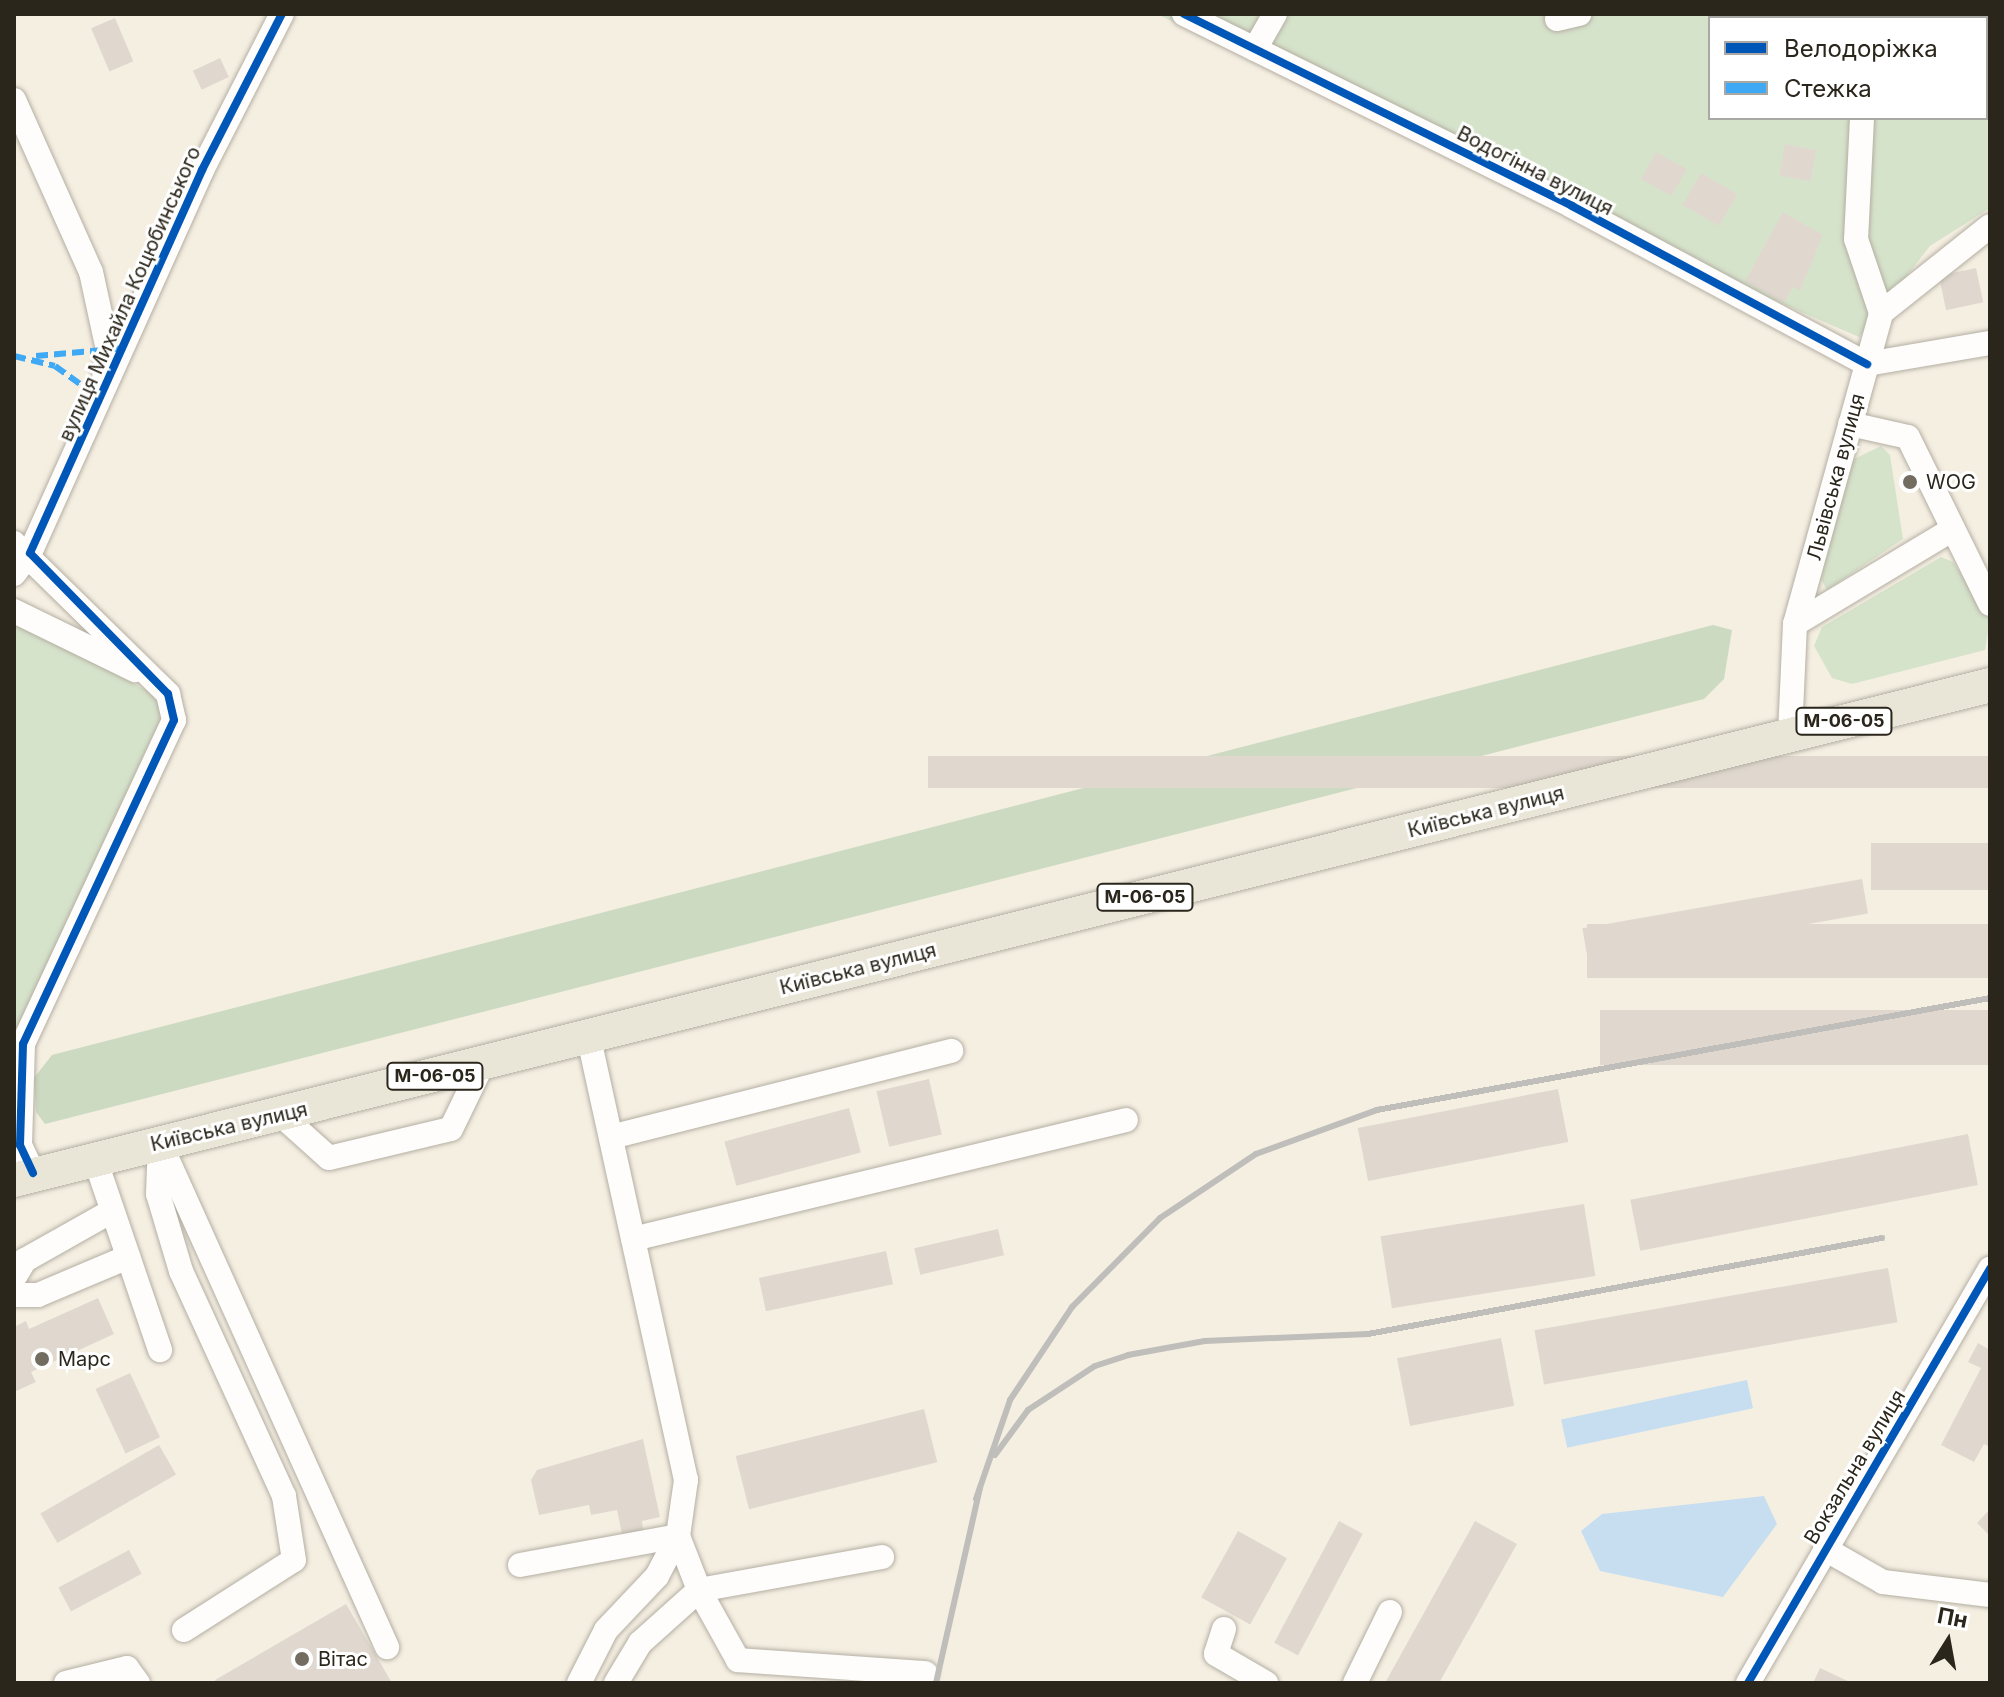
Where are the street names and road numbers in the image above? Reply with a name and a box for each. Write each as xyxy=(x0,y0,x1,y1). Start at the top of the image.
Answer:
street label: Водогінна вулиця xyxy=(1453,121,1617,221)
street label: вулиця Михайла Коцюбинського xyxy=(54,143,206,445)
street label: Львівська вулиця xyxy=(1802,391,1870,563)
road number: М-06-05 xyxy=(1794,707,1894,735)
street label: Київська вулиця xyxy=(1405,781,1567,843)
road number: М-06-05 xyxy=(1095,883,1195,911)
street label: Київська вулиця xyxy=(777,938,939,1000)
road number: М-06-05 xyxy=(385,1062,485,1090)
street label: Київська вулиця xyxy=(148,1097,310,1157)
street label: Вокзальна вулиця xyxy=(1799,1385,1911,1549)

